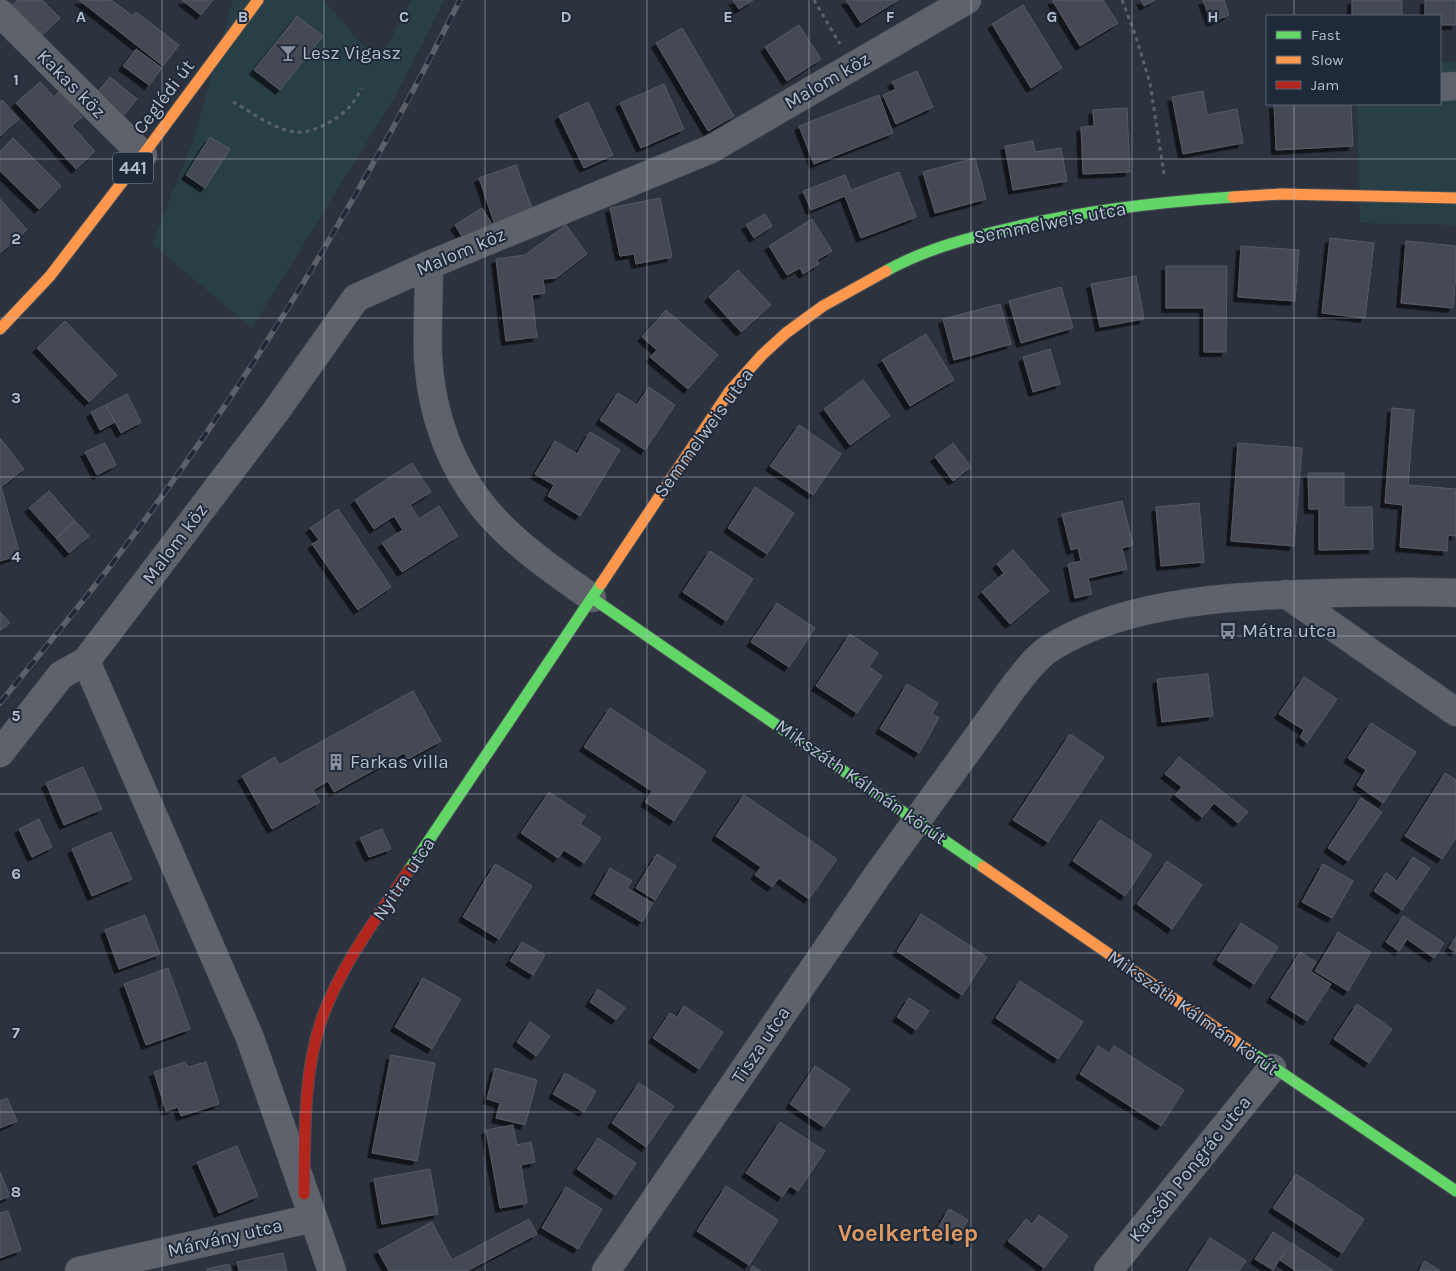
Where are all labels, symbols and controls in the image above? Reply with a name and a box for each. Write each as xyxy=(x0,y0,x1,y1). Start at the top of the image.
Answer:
text: A xyxy=(76,7,86,26)
text: B xyxy=(238,7,248,26)
text: C xyxy=(399,7,409,26)
text: D xyxy=(561,7,572,26)
text: E xyxy=(723,7,733,26)
text: F xyxy=(886,7,895,26)
text: G xyxy=(1047,7,1057,26)
text: H xyxy=(1207,7,1219,26)
legend xyxy=(1266,15,1441,105)
text: Fast xyxy=(1311,26,1341,44)
place label: Lesz Vigasz xyxy=(302,42,401,64)
bar icon: Lesz Vigasz xyxy=(278,43,298,63)
street label: Kakas köz xyxy=(32,45,110,123)
street label: Malom köz xyxy=(781,48,873,114)
text: Slow xyxy=(1311,51,1343,69)
street label: Ceglédi út xyxy=(129,56,199,138)
text: 1 xyxy=(13,70,19,89)
text: Jam xyxy=(1311,76,1339,94)
road number: 441 xyxy=(113,152,153,184)
street label: Semmelweis utca xyxy=(972,197,1128,249)
street label: Malom köz xyxy=(413,223,509,281)
text: 2 xyxy=(11,229,21,248)
street label: Semmelweis utca xyxy=(650,364,758,502)
text: 3 xyxy=(11,388,21,407)
street label: Malom köz xyxy=(138,500,212,588)
text: 4 xyxy=(11,547,21,566)
place label: Mátra utca xyxy=(1242,620,1336,642)
bus stop icon: Mátra utca xyxy=(1218,621,1238,641)
text: 5 xyxy=(11,706,21,725)
street label: Mikszáth Kálmán körút xyxy=(771,715,951,849)
place label: Farkas villa xyxy=(350,751,449,773)
building icon: Farkas villa xyxy=(326,752,346,772)
street label: Nyitra utca xyxy=(368,833,440,925)
text: 6 xyxy=(11,864,21,883)
street label: Mikszáth Kálmán körút xyxy=(1103,946,1283,1080)
street label: Tisza utca xyxy=(727,1002,795,1088)
text: 7 xyxy=(12,1023,20,1042)
street label: Kacsóh Pongrác utca xyxy=(1124,1091,1256,1247)
text: 8 xyxy=(11,1182,21,1201)
street label: Márvány utca xyxy=(165,1214,285,1262)
district label: Voelkertelep xyxy=(838,1219,978,1247)

